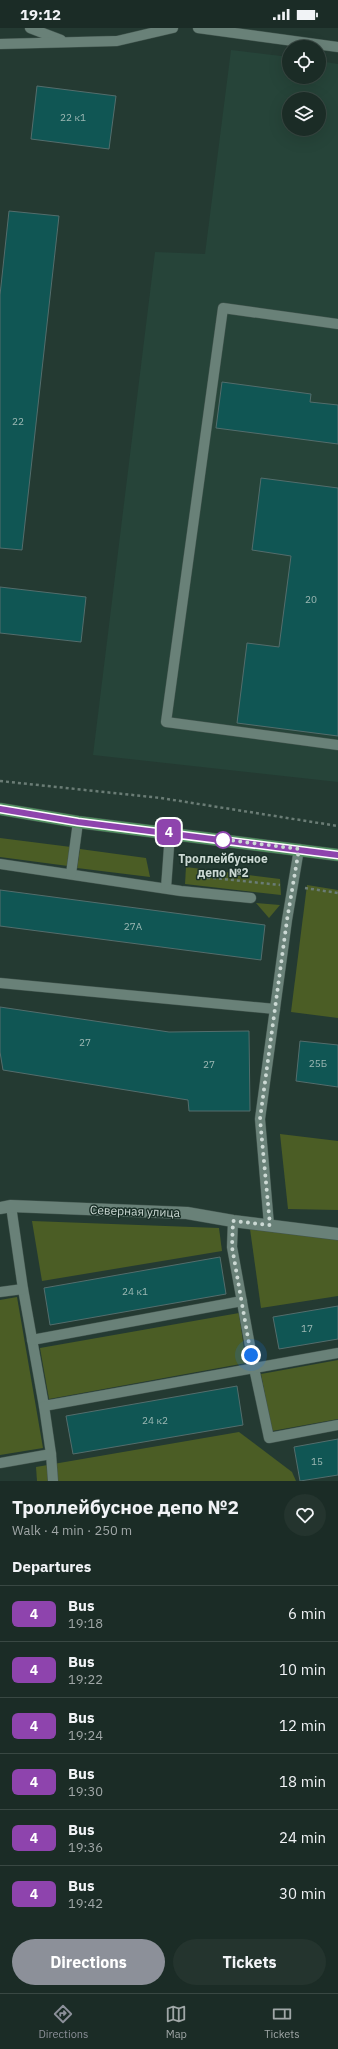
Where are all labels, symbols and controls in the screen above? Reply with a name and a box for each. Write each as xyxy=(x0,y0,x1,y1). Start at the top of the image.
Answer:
text: 19:12 xyxy=(20,5,61,24)
map controls xyxy=(282,40,326,136)
button: locate xyxy=(282,40,326,84)
button: layers xyxy=(282,92,326,136)
house number: 22 к1 xyxy=(60,111,86,124)
house number: 22 xyxy=(12,415,24,428)
house number: 20 xyxy=(305,593,317,606)
line badge: 4 xyxy=(156,819,182,845)
text: 4 xyxy=(165,823,173,841)
marker: Троллейбусное депо №2 xyxy=(214,831,232,849)
place label: Троллейбусное депо №2 xyxy=(178,851,268,880)
house number: 27А xyxy=(124,920,143,933)
house number: 27 xyxy=(79,1036,91,1049)
house number: 25Б xyxy=(309,1057,327,1070)
house number: 27 xyxy=(203,1058,215,1071)
street label: Северная улица xyxy=(90,1202,181,1220)
house number: 24 к1 xyxy=(122,1285,148,1298)
house number: 17 xyxy=(301,1322,313,1335)
your location xyxy=(241,1345,261,1365)
house number: 24 к2 xyxy=(142,1414,168,1427)
house number: 15 xyxy=(311,1455,323,1468)
button: heart xyxy=(284,1494,326,1536)
text: Троллейбусное депо №2 xyxy=(12,1495,239,1519)
text: Walk · 4 min · 250 m xyxy=(12,1522,132,1539)
text: Departures xyxy=(12,1557,91,1576)
text: Bus xyxy=(68,1596,95,1615)
text: 6 min xyxy=(288,1604,326,1623)
text: 4 xyxy=(30,1605,38,1623)
text: 19:18 xyxy=(68,1615,103,1632)
text: Bus xyxy=(68,1652,95,1671)
text: 10 min xyxy=(279,1660,326,1679)
text: 4 xyxy=(30,1661,38,1679)
text: 19:22 xyxy=(68,1671,103,1688)
text: Bus xyxy=(68,1708,95,1727)
text: 12 min xyxy=(279,1716,326,1735)
text: 4 xyxy=(30,1717,38,1735)
text: 19:24 xyxy=(68,1727,103,1744)
text: Bus xyxy=(68,1764,95,1783)
text: 18 min xyxy=(279,1772,326,1791)
text: 4 xyxy=(30,1773,38,1791)
text: 19:30 xyxy=(68,1783,103,1800)
text: Bus xyxy=(68,1820,95,1839)
text: 24 min xyxy=(279,1828,326,1847)
text: 4 xyxy=(30,1829,38,1847)
text: 19:36 xyxy=(68,1839,103,1856)
text: Bus xyxy=(68,1876,95,1895)
text: 30 min xyxy=(279,1884,326,1903)
text: 4 xyxy=(30,1885,38,1903)
text: 19:42 xyxy=(68,1895,103,1912)
button: Directions xyxy=(12,1939,165,1985)
button: Tickets xyxy=(173,1939,326,1985)
tab: Directions xyxy=(38,2003,88,2041)
tab: Map xyxy=(165,2003,187,2041)
tab: Tickets xyxy=(264,2003,300,2041)

